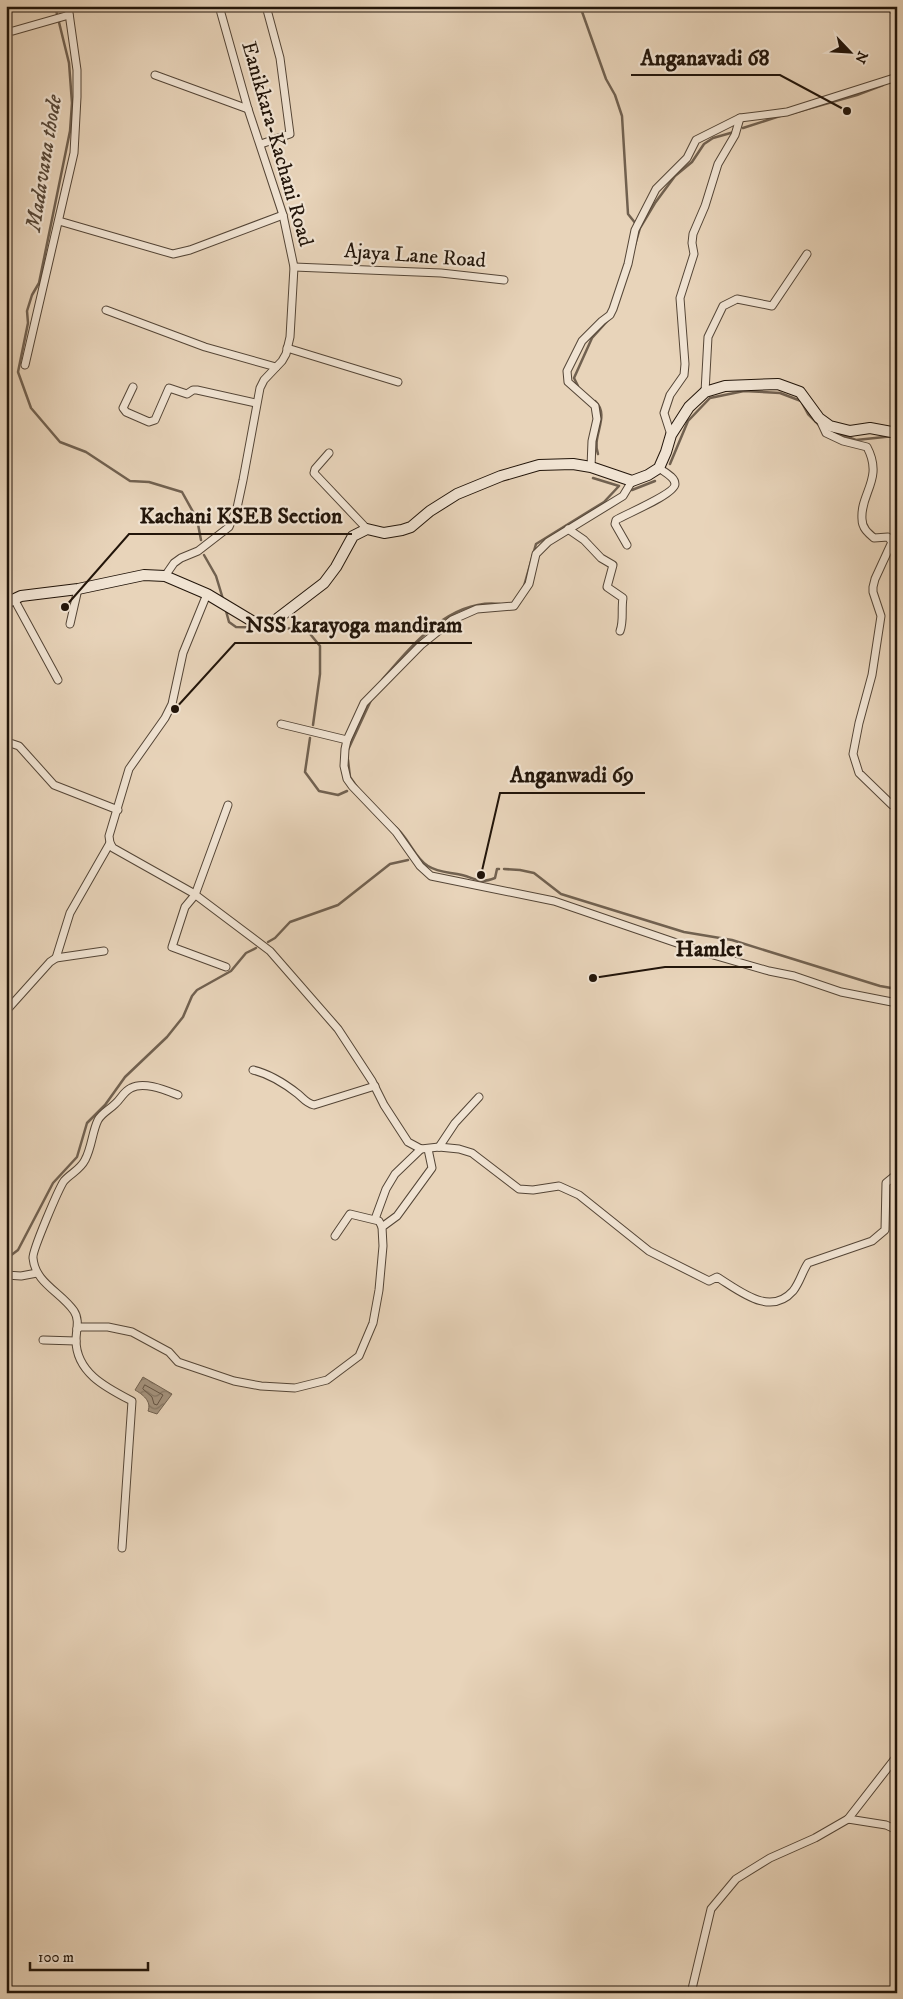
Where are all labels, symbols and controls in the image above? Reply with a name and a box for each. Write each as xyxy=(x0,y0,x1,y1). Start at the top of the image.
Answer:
north arrow xyxy=(826,28,876,78)
street label: Eanikkara-Kachani Road xyxy=(235,38,319,250)
callout: Anganavadi 68 xyxy=(631,38,780,75)
text: Anganavadi 68 xyxy=(639,45,770,72)
text: N xyxy=(850,48,871,67)
water label: Madavana thode xyxy=(20,92,68,235)
street label: Ajaya Lane Road xyxy=(343,238,487,274)
callout: Kachani KSEB Section xyxy=(129,497,352,534)
text: Kachani KSEB Section xyxy=(139,503,343,530)
callout: NSS karayoga mandiram xyxy=(235,606,472,643)
text: NSS karayoga mandiram xyxy=(245,612,463,639)
callout: Anganwadi 69 xyxy=(500,756,645,793)
text: Anganwadi 69 xyxy=(509,762,634,789)
callout: Hamlet xyxy=(665,930,752,967)
text: Hamlet xyxy=(675,936,743,963)
scale bar xyxy=(30,1939,148,1971)
text: 100 m xyxy=(38,1948,74,1967)

